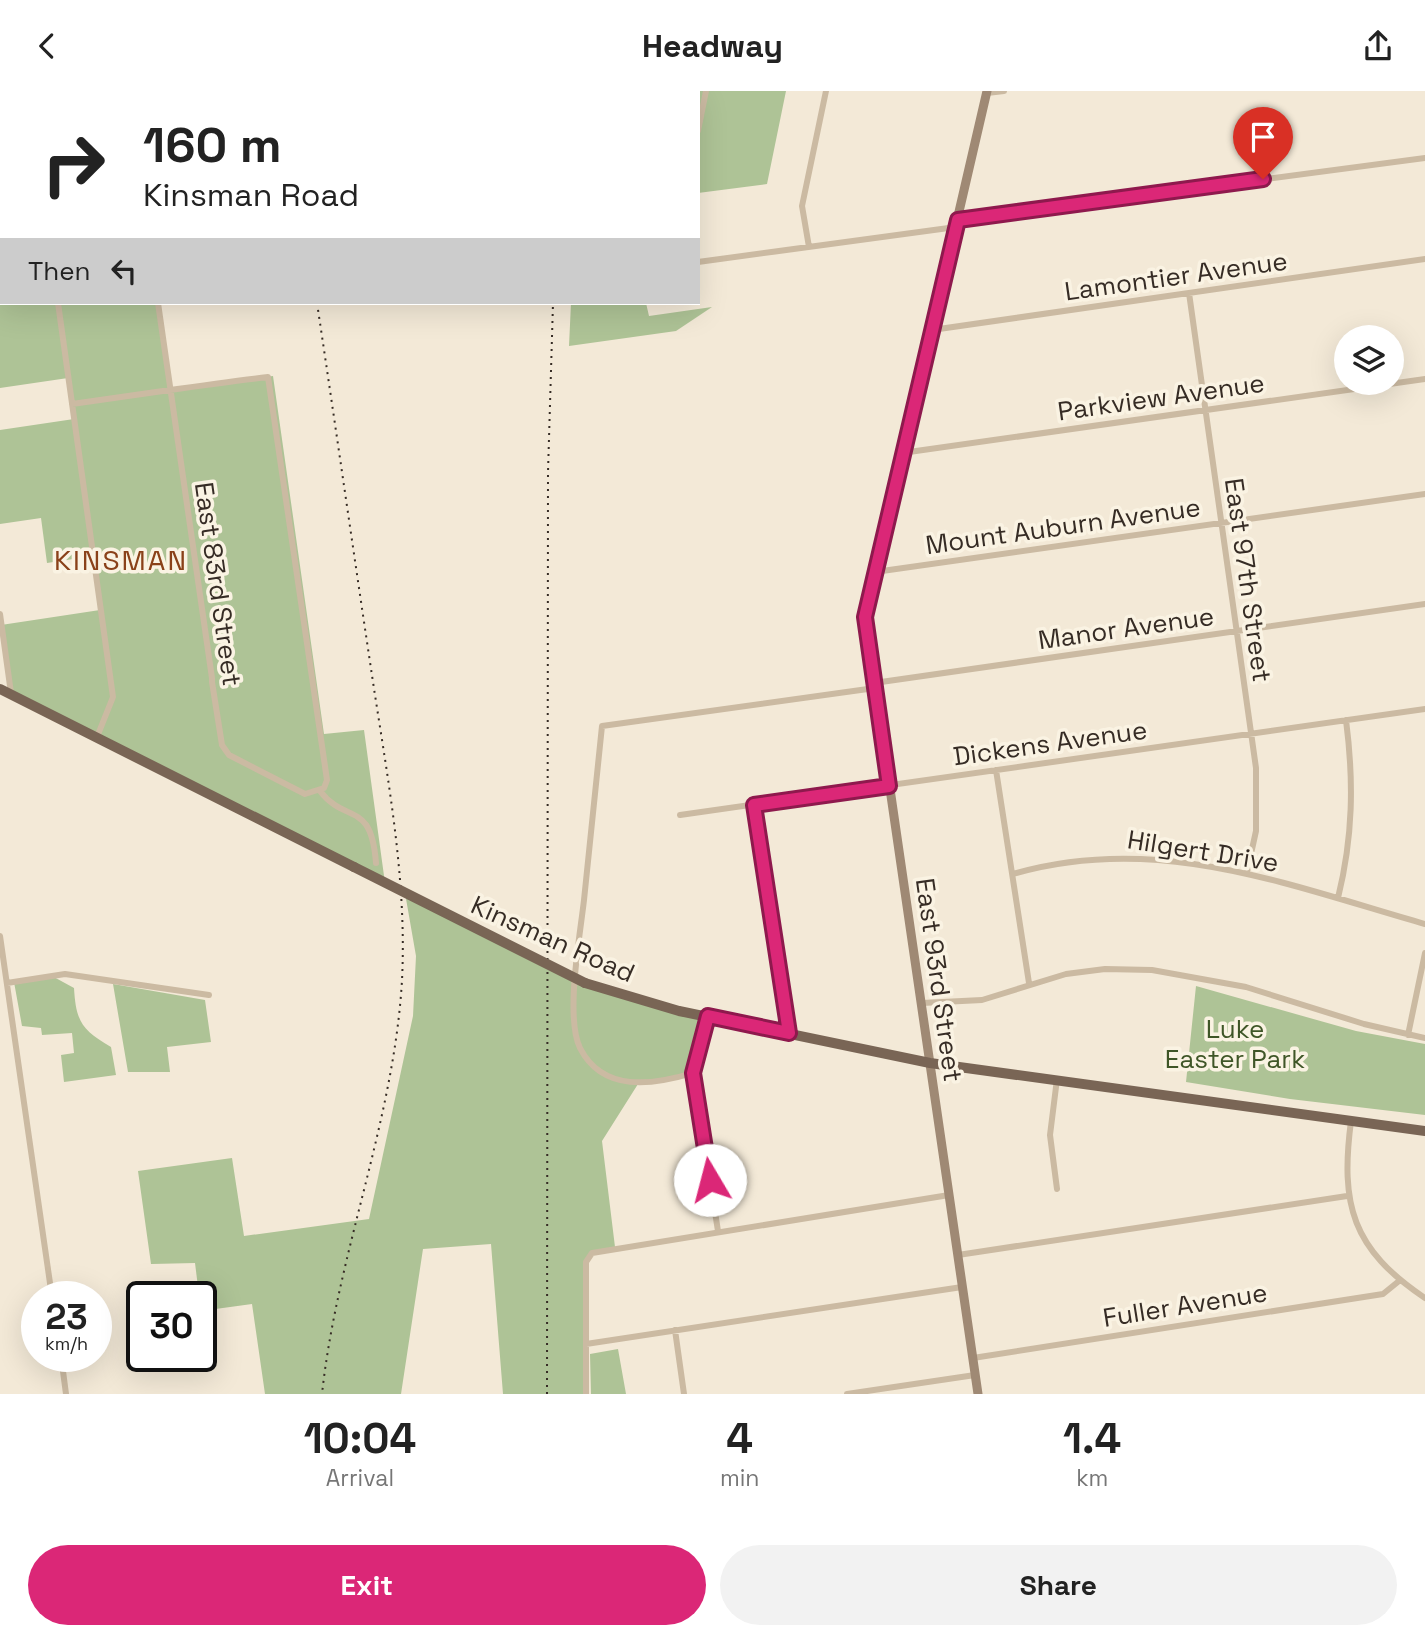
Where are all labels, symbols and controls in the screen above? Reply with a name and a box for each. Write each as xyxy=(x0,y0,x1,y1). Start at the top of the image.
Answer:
text: Headway xyxy=(642,26,783,66)
icon: back xyxy=(28,27,66,65)
icon: share xyxy=(1359,27,1397,65)
pin xyxy=(1233,107,1293,179)
text: 160 m xyxy=(143,114,281,176)
icon: arrive xyxy=(1244,118,1282,156)
icon: right xyxy=(28,119,119,210)
text: Kinsman Road xyxy=(143,175,359,215)
street label: Lamontier Avenue xyxy=(1062,244,1290,308)
icon: left xyxy=(105,252,143,290)
text: Then xyxy=(28,254,91,288)
map controls xyxy=(1334,325,1404,395)
button: layers xyxy=(1334,325,1404,395)
street label: Parkview Avenue xyxy=(1055,366,1267,428)
street label: East 97th Street xyxy=(1217,476,1279,684)
street label: East 83rd Street xyxy=(187,480,249,688)
street label: Mount Auburn Avenue xyxy=(923,490,1203,562)
district label: KINSMAN xyxy=(54,542,188,578)
street label: Manor Avenue xyxy=(1036,599,1216,657)
street label: Dickens Avenue xyxy=(951,713,1149,773)
street label: Hilgert Drive xyxy=(1125,822,1281,880)
street label: East 93rd Street xyxy=(908,876,970,1084)
street label: Kinsman Road xyxy=(466,888,640,990)
park label: Luke Easter Park xyxy=(1165,1012,1305,1076)
position arrow xyxy=(673,1143,747,1217)
street label: Fuller Avenue xyxy=(1100,1275,1270,1335)
speed limit sign: 30 xyxy=(126,1281,217,1372)
text: 23 xyxy=(45,1295,88,1339)
text: km/h xyxy=(45,1332,88,1355)
text: 10:04 xyxy=(304,1412,416,1465)
text: 4 xyxy=(726,1412,753,1465)
text: 1.4 xyxy=(1063,1412,1121,1465)
text: Arrival xyxy=(326,1463,394,1493)
text: min xyxy=(720,1463,759,1493)
text: km xyxy=(1076,1463,1108,1493)
button: Exit xyxy=(28,1545,706,1625)
button: Share xyxy=(720,1545,1397,1625)

